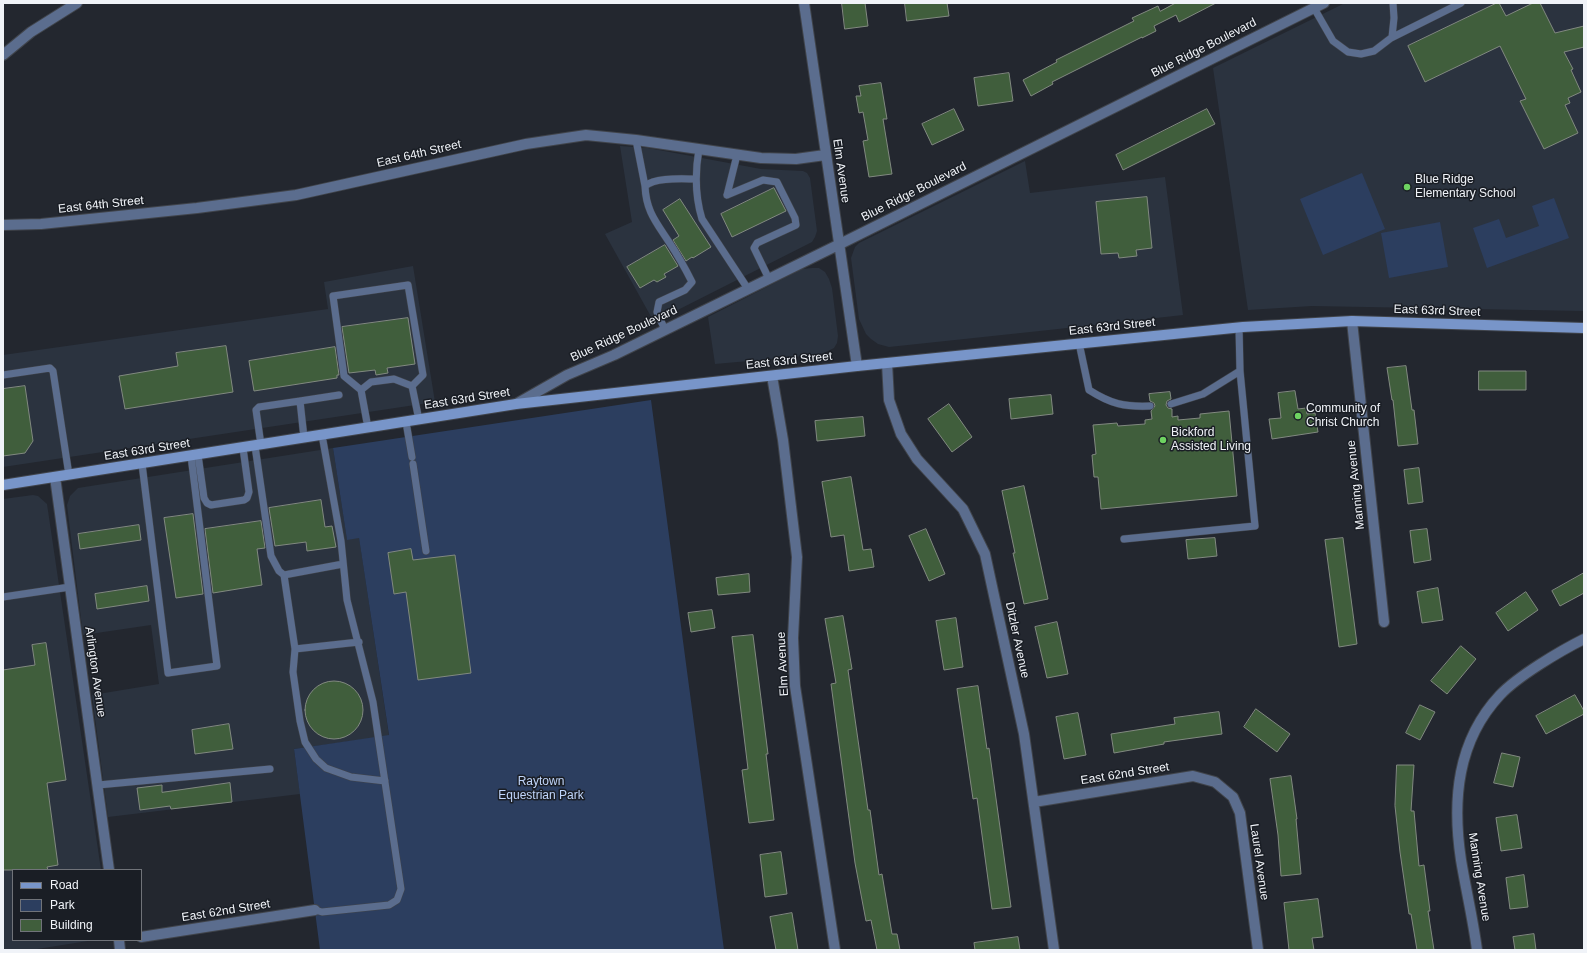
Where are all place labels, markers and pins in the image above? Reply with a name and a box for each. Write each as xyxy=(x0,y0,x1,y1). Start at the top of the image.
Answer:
place label: Blue Ridge Elementary School xyxy=(1415,173,1516,201)
marker: Blue Ridge Elementary School xyxy=(1402,182,1412,192)
place label: Community of Christ Church xyxy=(1306,402,1380,430)
marker: Community of Christ Church xyxy=(1293,411,1303,421)
place label: Bickford Assisted Living xyxy=(1171,426,1251,454)
marker: Bickford Assisted Living xyxy=(1158,435,1168,445)

